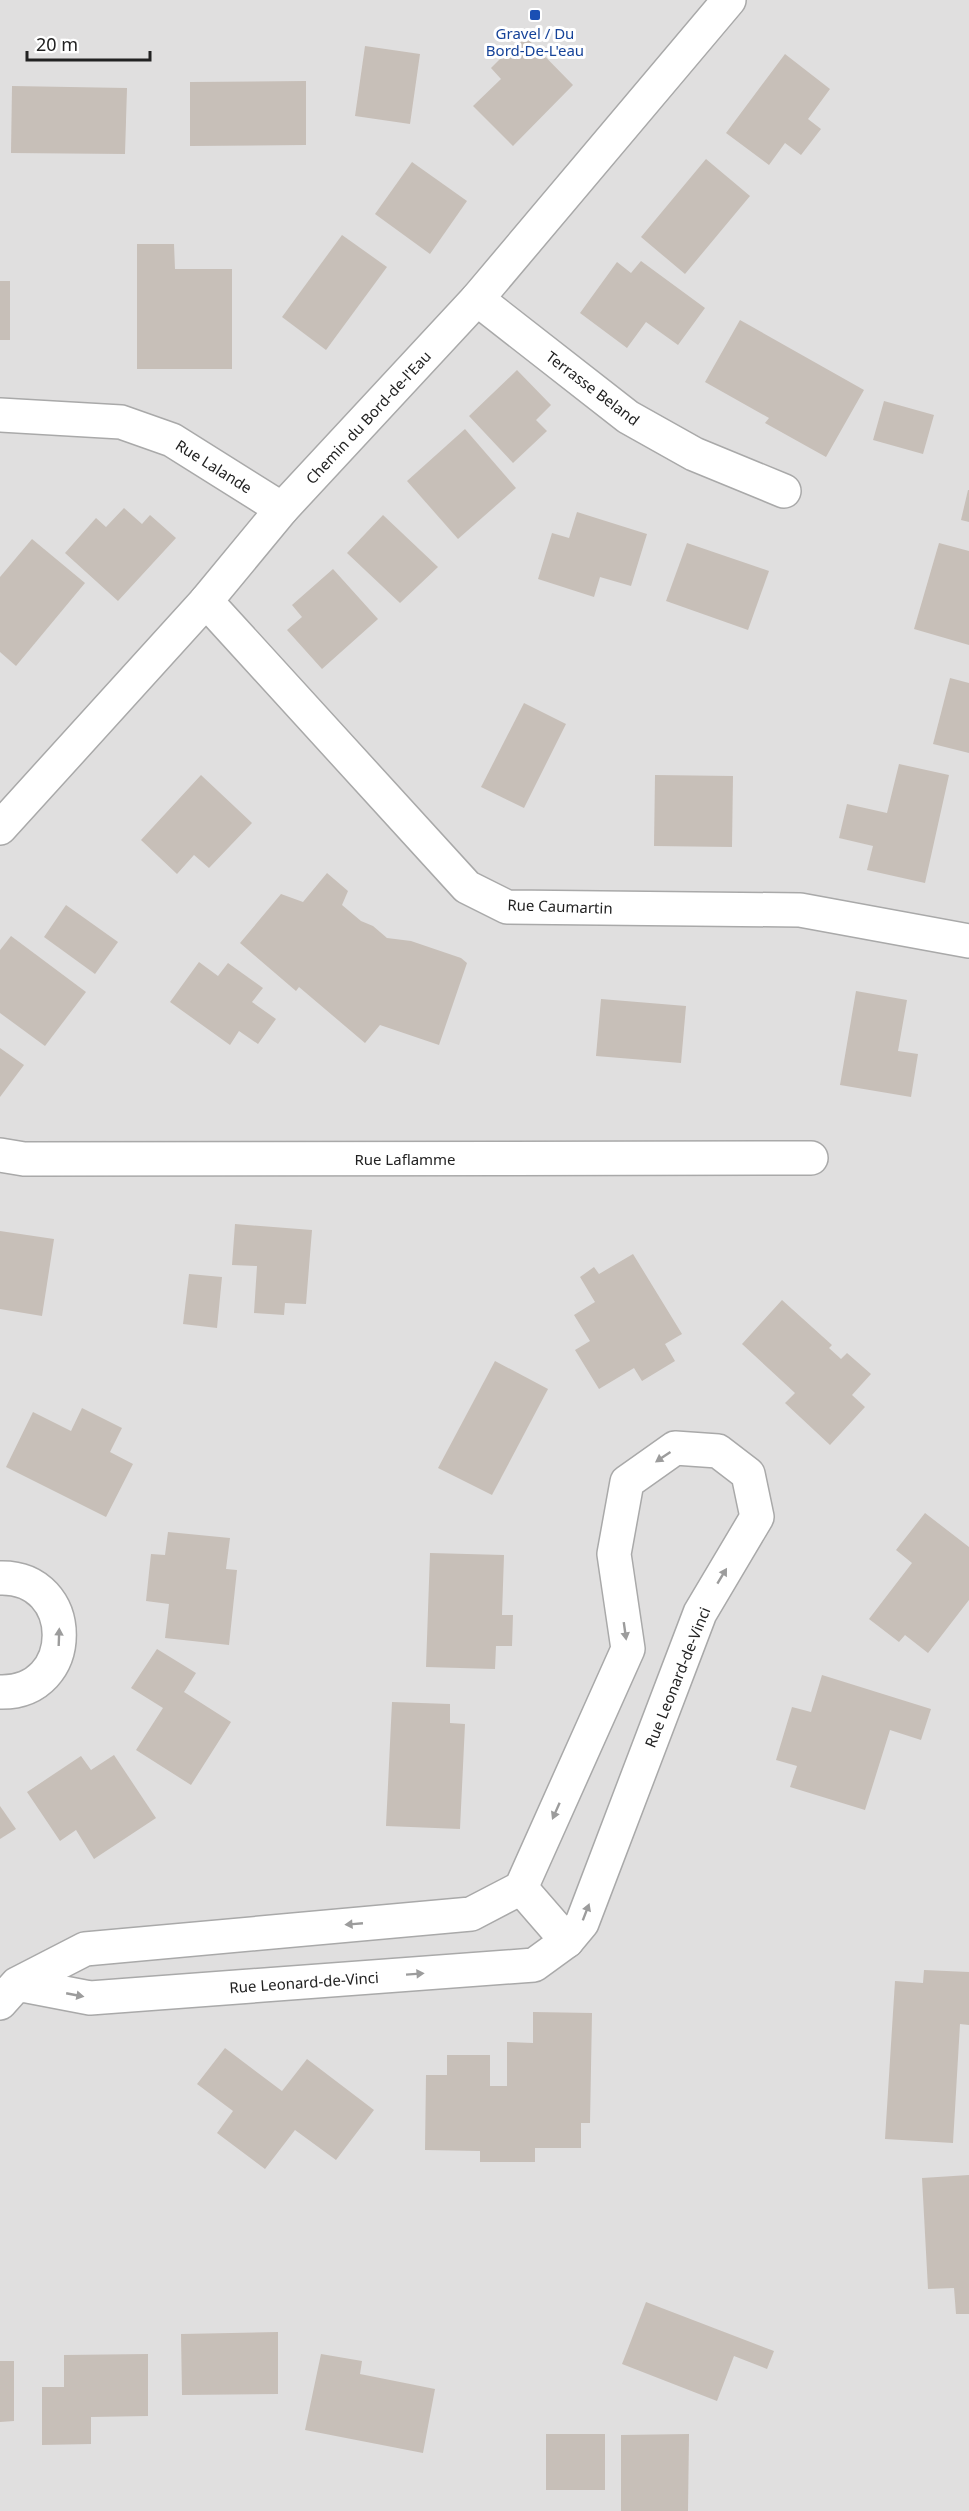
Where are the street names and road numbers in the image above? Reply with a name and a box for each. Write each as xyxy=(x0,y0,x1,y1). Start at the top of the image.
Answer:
street label: Chemin du Bord-de-l'Eau xyxy=(301,346,435,488)
street label: Terrasse Beland xyxy=(542,346,644,430)
street label: Rue Lalande xyxy=(172,435,256,497)
street label: Rue Caumartin xyxy=(507,894,613,918)
street label: Rue Laflamme xyxy=(354,1149,456,1169)
street label: Rue Leonard-de-Vinci xyxy=(640,1604,714,1750)
street label: Rue Leonard-de-Vinci xyxy=(229,1967,379,1997)

